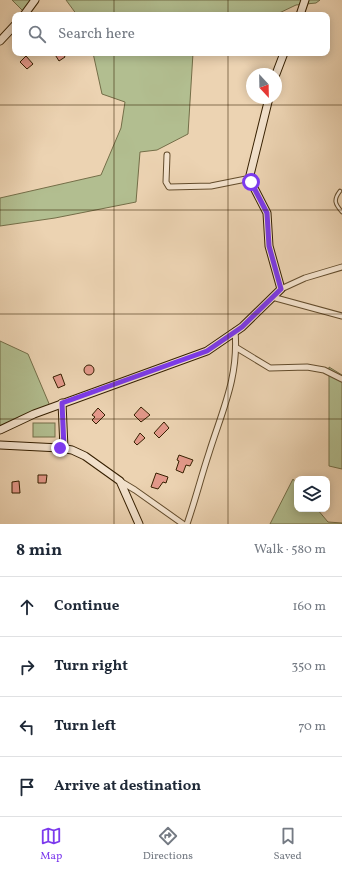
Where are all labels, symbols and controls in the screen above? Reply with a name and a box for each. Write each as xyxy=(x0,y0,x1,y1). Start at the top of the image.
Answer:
search box xyxy=(12,12,330,56)
icon: search xyxy=(26,23,48,45)
text: Search here xyxy=(58,24,135,45)
north arrow xyxy=(246,68,282,104)
route start xyxy=(242,173,260,191)
route end xyxy=(51,439,69,457)
map controls xyxy=(294,476,330,512)
button: layers xyxy=(294,476,330,512)
text: 8 min xyxy=(16,539,62,562)
text: Walk · 580 m xyxy=(254,541,326,559)
icon: ahead xyxy=(16,596,38,618)
text: Continue xyxy=(54,596,119,617)
text: 160 m xyxy=(292,598,326,616)
icon: right xyxy=(16,656,38,678)
text: Turn right xyxy=(54,656,128,677)
text: 350 m xyxy=(291,658,326,676)
icon: left xyxy=(16,716,38,738)
text: Turn left xyxy=(54,716,116,737)
text: 70 m xyxy=(298,718,326,736)
icon: arrive xyxy=(16,776,38,798)
text: Arrive at destination xyxy=(54,776,201,797)
tab: Map xyxy=(40,825,62,864)
tab: Directions xyxy=(143,825,193,864)
tab: Saved xyxy=(273,825,302,864)

